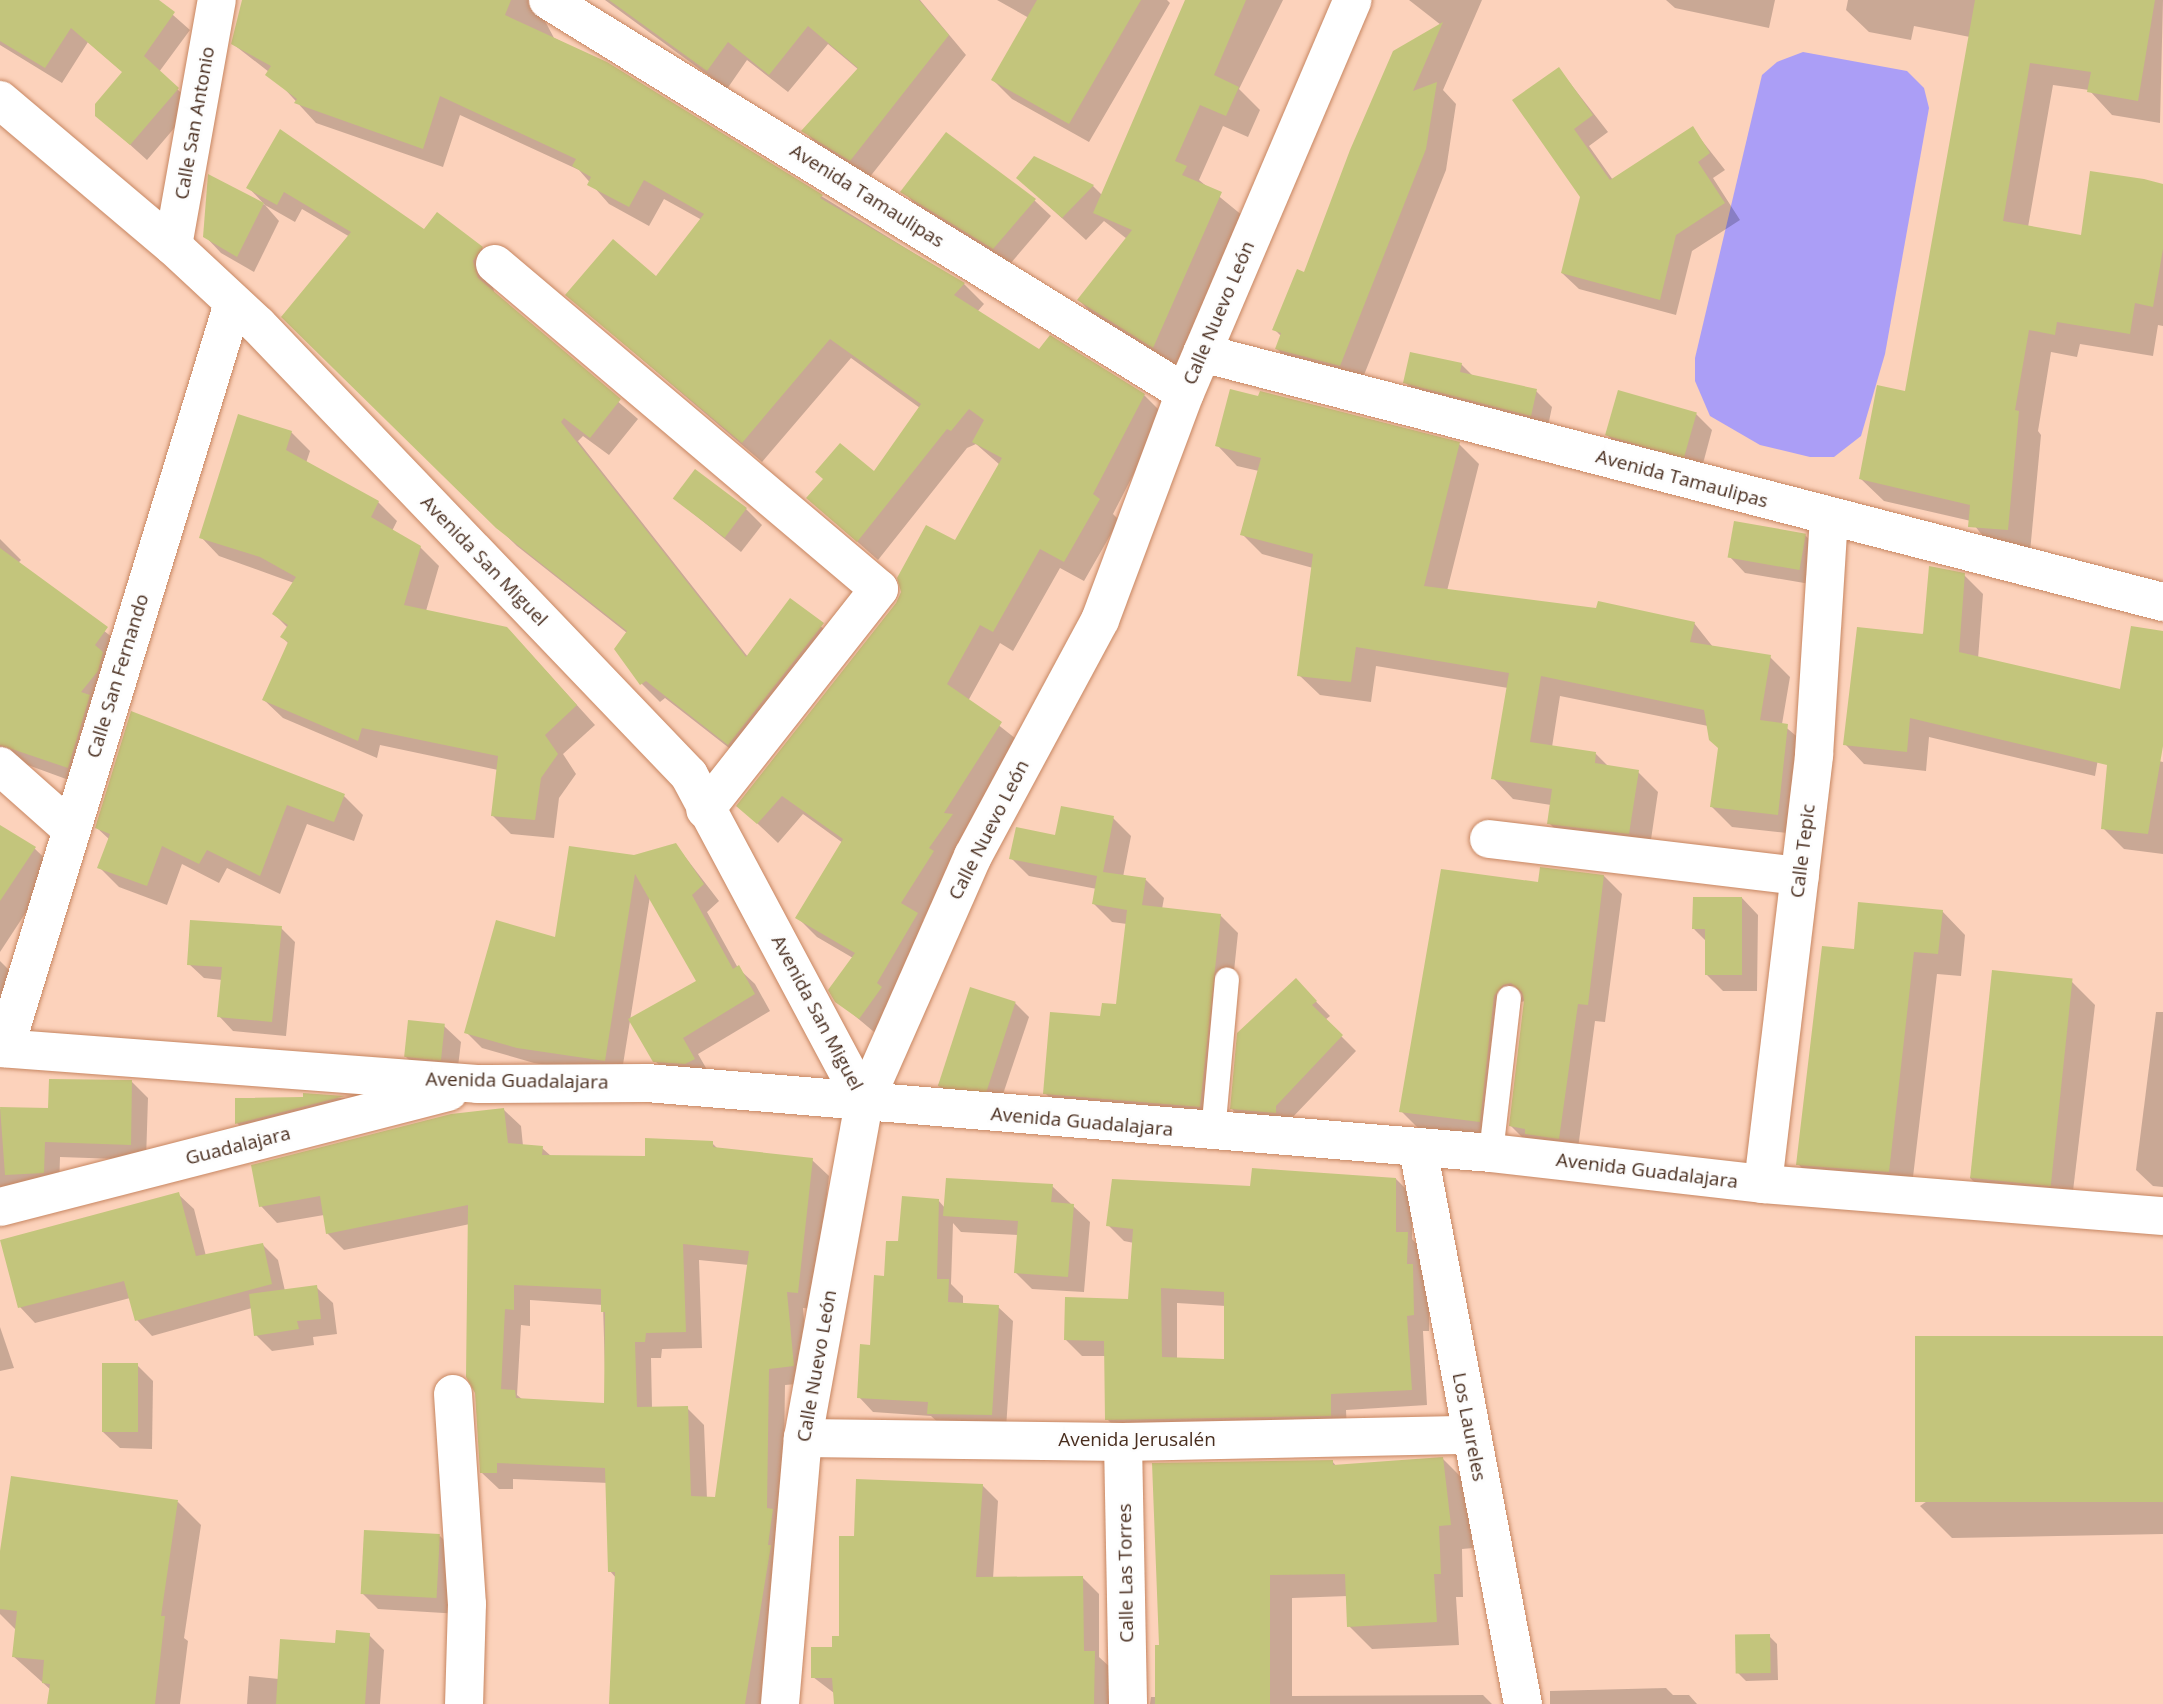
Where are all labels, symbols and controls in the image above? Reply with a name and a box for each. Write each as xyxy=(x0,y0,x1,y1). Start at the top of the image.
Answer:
street label: Calle San Antonio xyxy=(170,45,220,201)
street label: Avenida Tamaulipas xyxy=(786,139,948,253)
street label: Calle Nuevo León xyxy=(1178,238,1260,388)
street label: Avenida Tamaulipas xyxy=(1593,445,1771,513)
street label: Avenida San Miguel xyxy=(416,491,552,631)
street label: Calle San Fernando xyxy=(82,591,154,761)
street label: Calle Nuevo León xyxy=(944,756,1034,904)
street label: Calle Tepic xyxy=(1786,803,1820,899)
street label: Avenida San Miguel xyxy=(766,931,868,1095)
street label: Avenida Guadalajara xyxy=(425,1068,609,1094)
street label: Avenida Guadalajara xyxy=(990,1103,1174,1141)
street label: Guadalajara xyxy=(183,1122,293,1170)
street label: Avenida Guadalajara xyxy=(1555,1149,1739,1193)
street label: Calle Nuevo León xyxy=(792,1288,842,1444)
street label: Los Laureles xyxy=(1447,1371,1491,1483)
street label: Avenida Jerusalén xyxy=(1058,1429,1216,1451)
street label: Calle Las Torres xyxy=(1113,1503,1139,1643)

